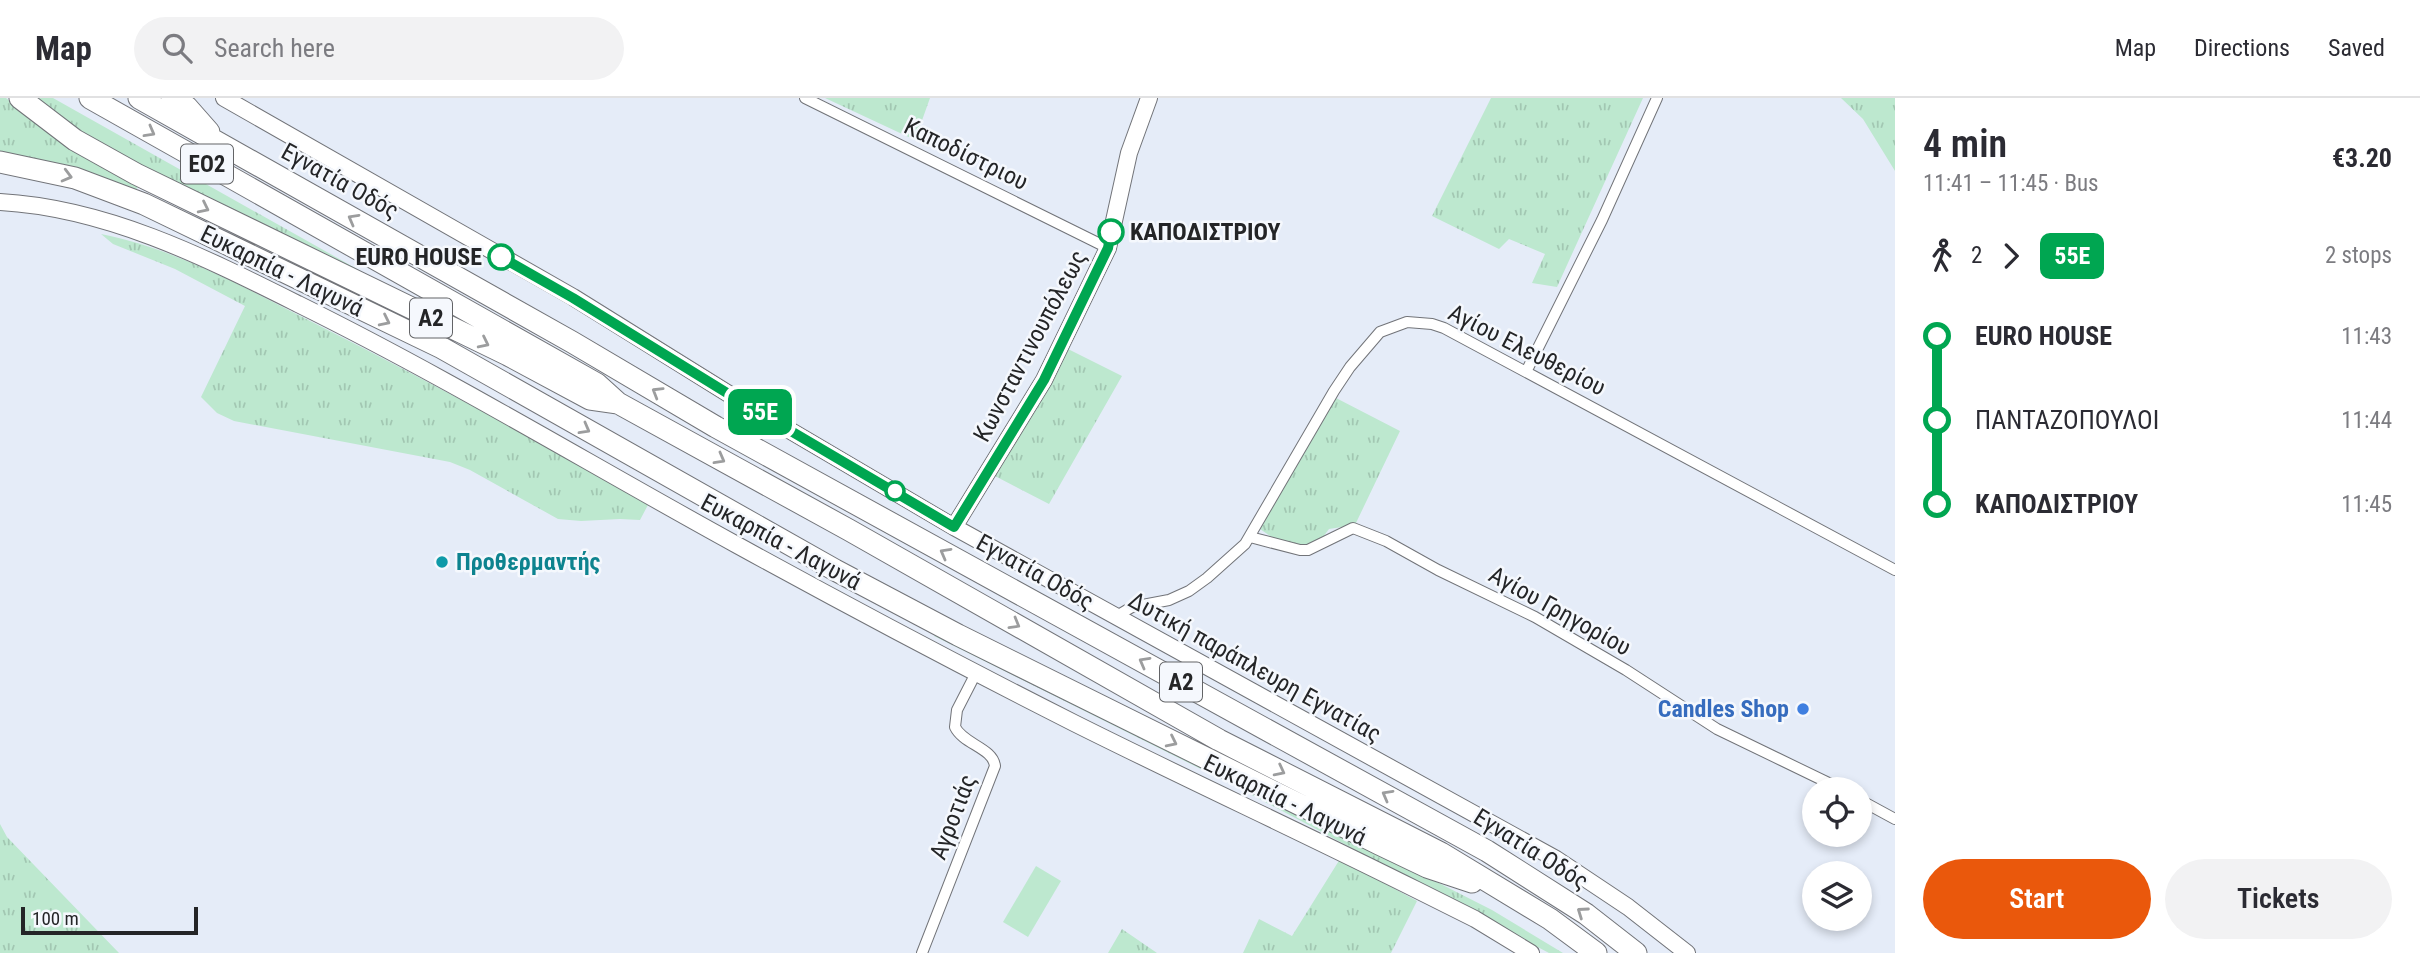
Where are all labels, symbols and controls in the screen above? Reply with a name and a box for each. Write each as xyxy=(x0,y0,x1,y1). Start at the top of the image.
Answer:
search box xyxy=(134,17,624,80)
text: Map xyxy=(35,29,92,68)
icon: search xyxy=(158,29,196,67)
text: Search here xyxy=(214,33,335,63)
text: Map xyxy=(2115,34,2156,62)
text: Directions xyxy=(2194,34,2290,62)
text: Saved xyxy=(2328,34,2385,62)
street label: Καποδίστριου xyxy=(900,112,1032,196)
text: 4 min xyxy=(1923,122,2007,166)
one-way arrow xyxy=(142,124,155,137)
street label: Εγνατία Οδός xyxy=(276,137,404,225)
text: €3.20 xyxy=(2332,143,2392,173)
road number: ΕΟ2 xyxy=(181,144,233,184)
one-way arrow xyxy=(61,168,73,182)
text: 11:41 – 11:45 · Bus xyxy=(1923,170,2099,197)
one-way arrow xyxy=(197,199,209,213)
one-way arrow xyxy=(348,214,361,227)
place label: ΚΑΠΟΔΙΣΤΡΙΟΥ xyxy=(1130,218,1281,246)
marker: ΚΑΠΟΔΙΣΤΡΙΟΥ xyxy=(1098,219,1124,245)
street label: Ευκαρπία - Λαγυνά xyxy=(196,220,368,322)
icon: walk xyxy=(1923,237,1961,275)
icon: forward xyxy=(1992,237,2030,275)
text: 2 xyxy=(1971,242,1982,269)
text: 55Ε xyxy=(2054,242,2090,270)
text: 2 stops xyxy=(2325,242,2392,269)
place label: EURO HOUSE xyxy=(356,243,482,271)
marker: EURO HOUSE xyxy=(488,244,514,270)
street label: Κωνσταντινουπόλεως xyxy=(968,246,1092,446)
road number: Α2 xyxy=(410,298,452,338)
street label: Αγίου Ελευθερίου xyxy=(1444,298,1610,402)
one-way arrow xyxy=(378,312,390,326)
text: EURO HOUSE xyxy=(1975,321,2112,351)
text: 11:43 xyxy=(2341,323,2392,350)
one-way arrow xyxy=(477,335,489,349)
one-way arrow xyxy=(652,387,665,400)
line badge: 55Ε xyxy=(720,389,800,435)
text: 55Ε xyxy=(742,398,778,426)
text: ΠΑΝΤΑΖΟΠΟΥΛΟΙ xyxy=(1975,405,2159,435)
text: 11:44 xyxy=(2341,407,2392,434)
one-way arrow xyxy=(578,421,590,434)
one-way arrow xyxy=(713,451,726,465)
unlabelled marker xyxy=(885,481,905,501)
street label: Ευκαρπία - Λαγυνά xyxy=(696,488,866,596)
text: ΚΑΠΟΔΙΣΤΡΙΟΥ xyxy=(1975,489,2138,519)
text: 11:45 xyxy=(2341,491,2392,518)
street label: Εγνατία Οδός xyxy=(971,528,1099,616)
place label: Προθερμαντής xyxy=(456,548,601,576)
one-way arrow xyxy=(940,548,952,561)
marker: Προθερμαντής xyxy=(434,554,450,570)
street label: Αγίου Γρηγορίου xyxy=(1484,560,1636,662)
street label: Δυτική παράπλευρη Εγνατίας xyxy=(1124,586,1386,748)
one-way arrow xyxy=(1007,616,1020,629)
one-way arrow xyxy=(1139,657,1152,670)
road number: Α2 xyxy=(1160,662,1202,702)
place label: Candles Shop xyxy=(1658,695,1789,723)
marker: Candles Shop xyxy=(1795,701,1811,717)
one-way arrow xyxy=(1165,734,1177,748)
street label: Ευκαρπία - Λαγυνά xyxy=(1199,749,1371,851)
one-way arrow xyxy=(1273,762,1285,776)
street label: Αγροτιάς xyxy=(924,771,982,863)
map controls xyxy=(1802,777,1872,931)
button: locate xyxy=(1802,777,1872,847)
one-way arrow xyxy=(1382,790,1394,803)
street label: Εγνατία Οδός xyxy=(1469,803,1593,895)
button: Start xyxy=(1923,859,2151,939)
button: Tickets xyxy=(2165,859,2392,939)
button: layers xyxy=(1802,861,1872,931)
scale bar xyxy=(21,904,198,936)
text: 100 m xyxy=(32,907,79,930)
one-way arrow xyxy=(1577,908,1590,920)

